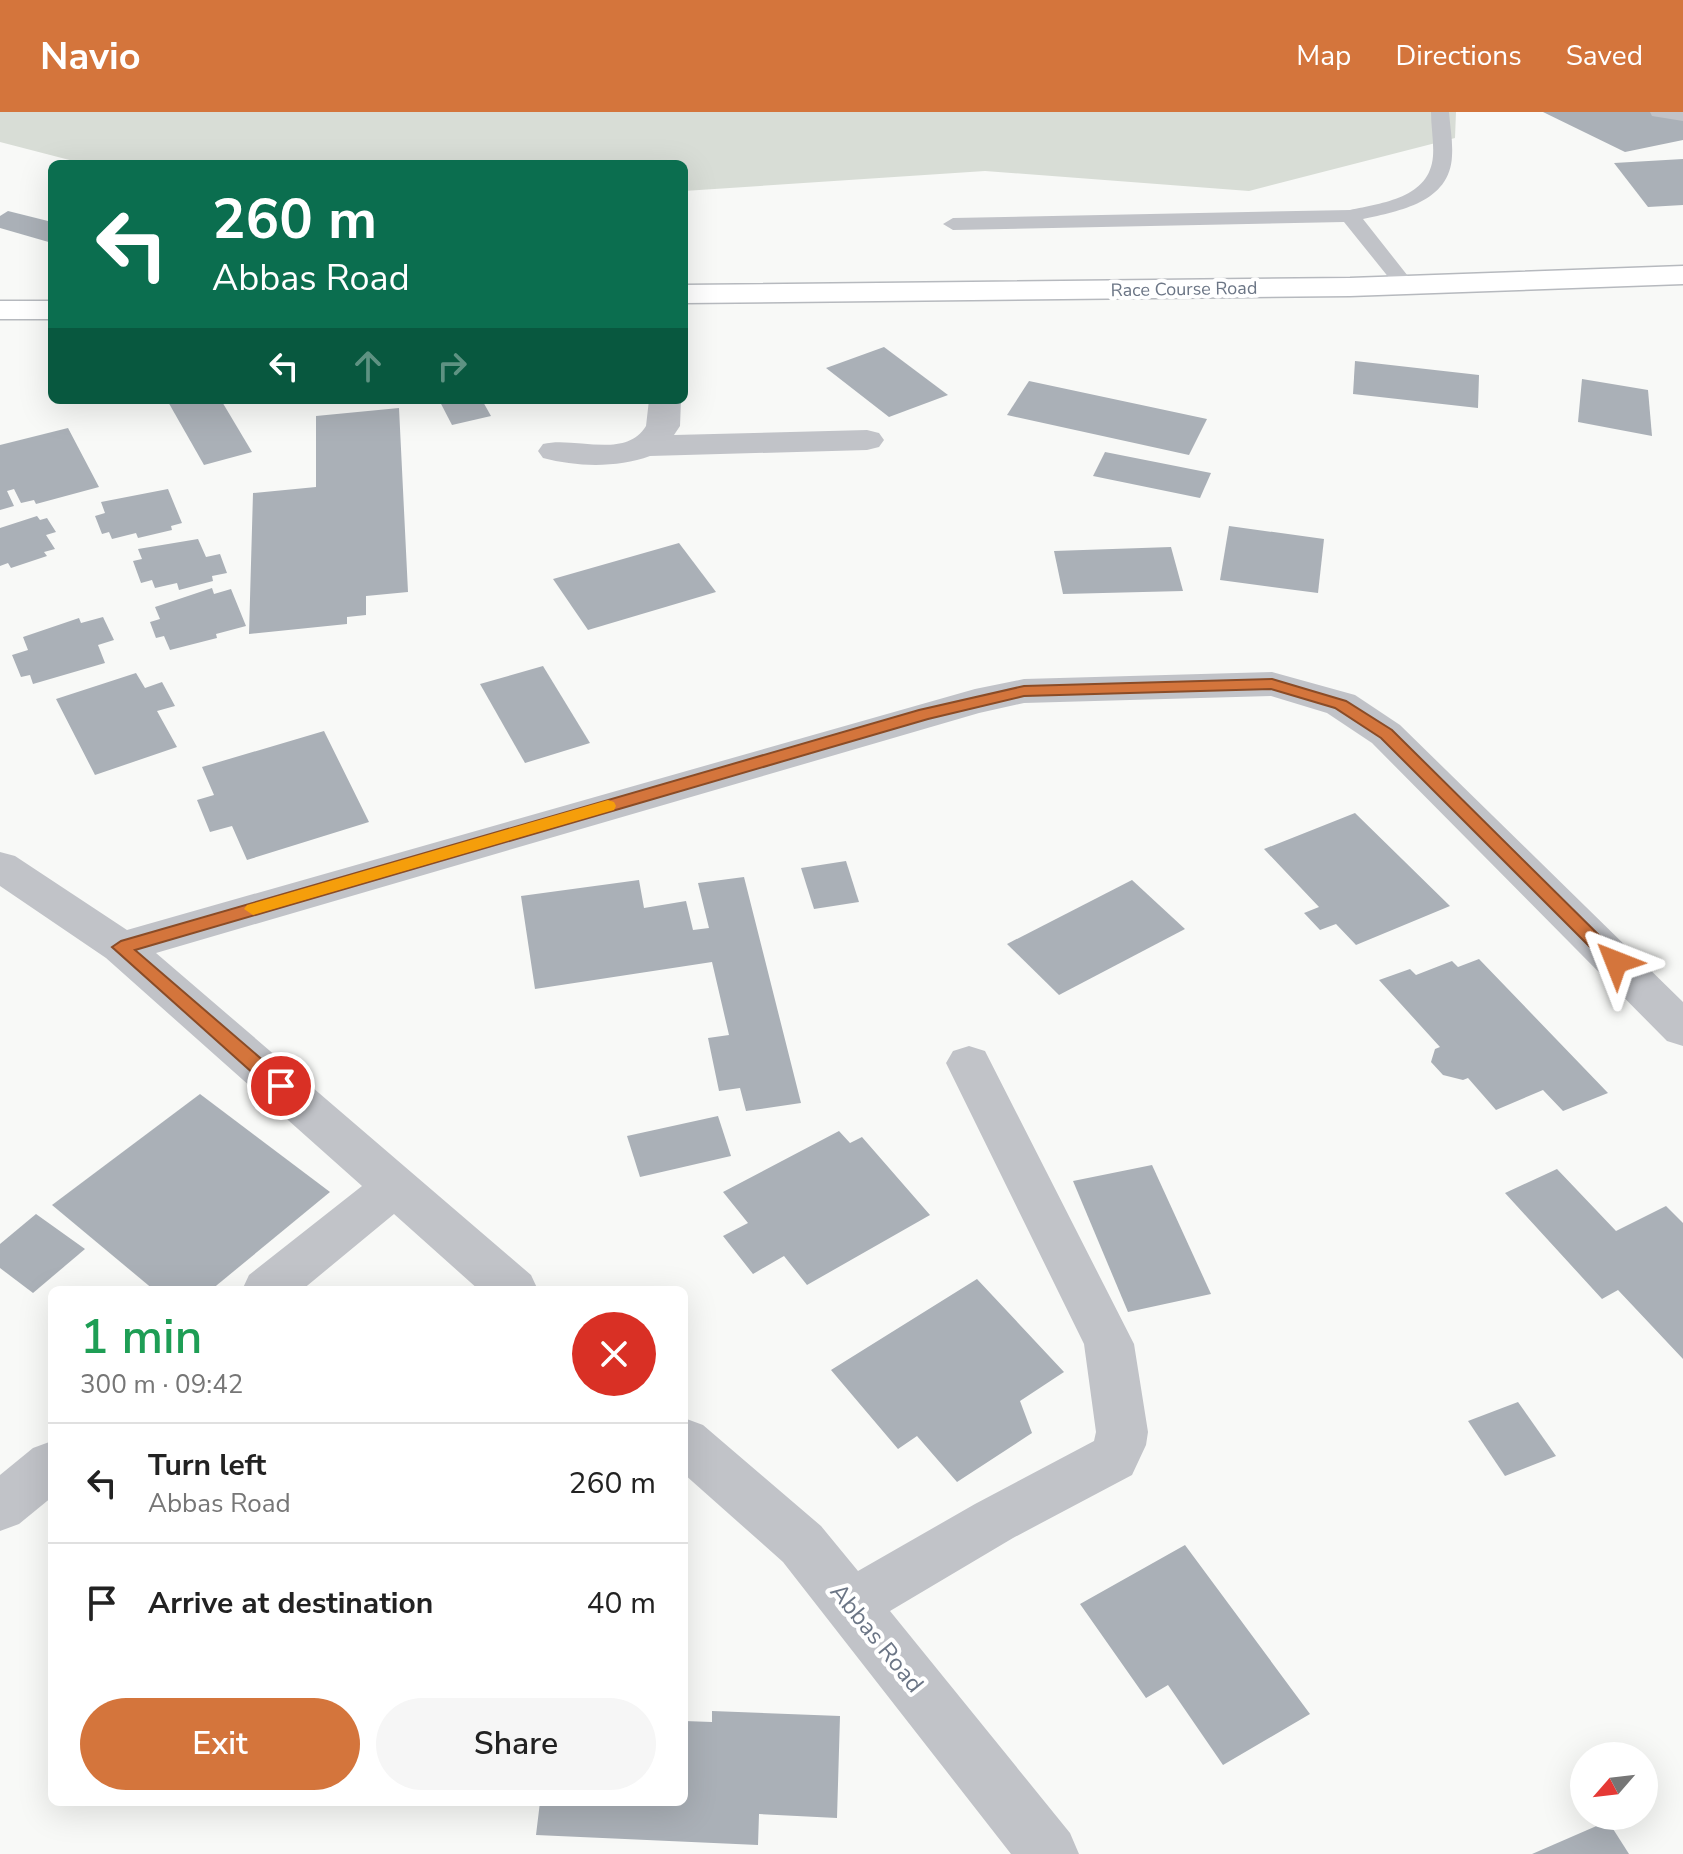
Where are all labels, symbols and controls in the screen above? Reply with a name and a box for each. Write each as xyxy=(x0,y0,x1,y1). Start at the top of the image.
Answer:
text: Navio xyxy=(40,31,141,82)
text: Map xyxy=(1296,37,1351,75)
text: Directions xyxy=(1395,37,1522,75)
text: Saved xyxy=(1566,37,1643,75)
text: 260 m xyxy=(212,181,377,258)
icon: left xyxy=(80,192,184,296)
text: Abbas Road xyxy=(212,254,410,303)
street label: Race Course Road xyxy=(1111,276,1257,302)
icon: left xyxy=(262,344,306,388)
icon: ahead xyxy=(346,344,390,388)
icon: right xyxy=(430,344,474,388)
position arrow xyxy=(1574,920,1658,1004)
pin xyxy=(247,1052,315,1120)
icon: arrive xyxy=(259,1064,303,1108)
text: 1 min xyxy=(80,1304,202,1370)
button: close xyxy=(572,1312,656,1396)
text: 300 m · 09:42 xyxy=(80,1367,243,1402)
text: Turn left xyxy=(148,1445,266,1486)
icon: left xyxy=(80,1461,124,1505)
text: 260 m xyxy=(569,1463,656,1504)
text: Abbas Road xyxy=(148,1486,291,1521)
street label: Abbas Road xyxy=(823,1577,931,1699)
icon: arrive xyxy=(80,1581,124,1625)
text: Arrive at destination xyxy=(148,1583,433,1624)
text: 40 m xyxy=(587,1583,656,1624)
button: Exit xyxy=(80,1698,360,1790)
button: Share xyxy=(376,1698,656,1790)
north arrow xyxy=(1570,1742,1658,1830)
map controls xyxy=(1570,1742,1658,1830)

